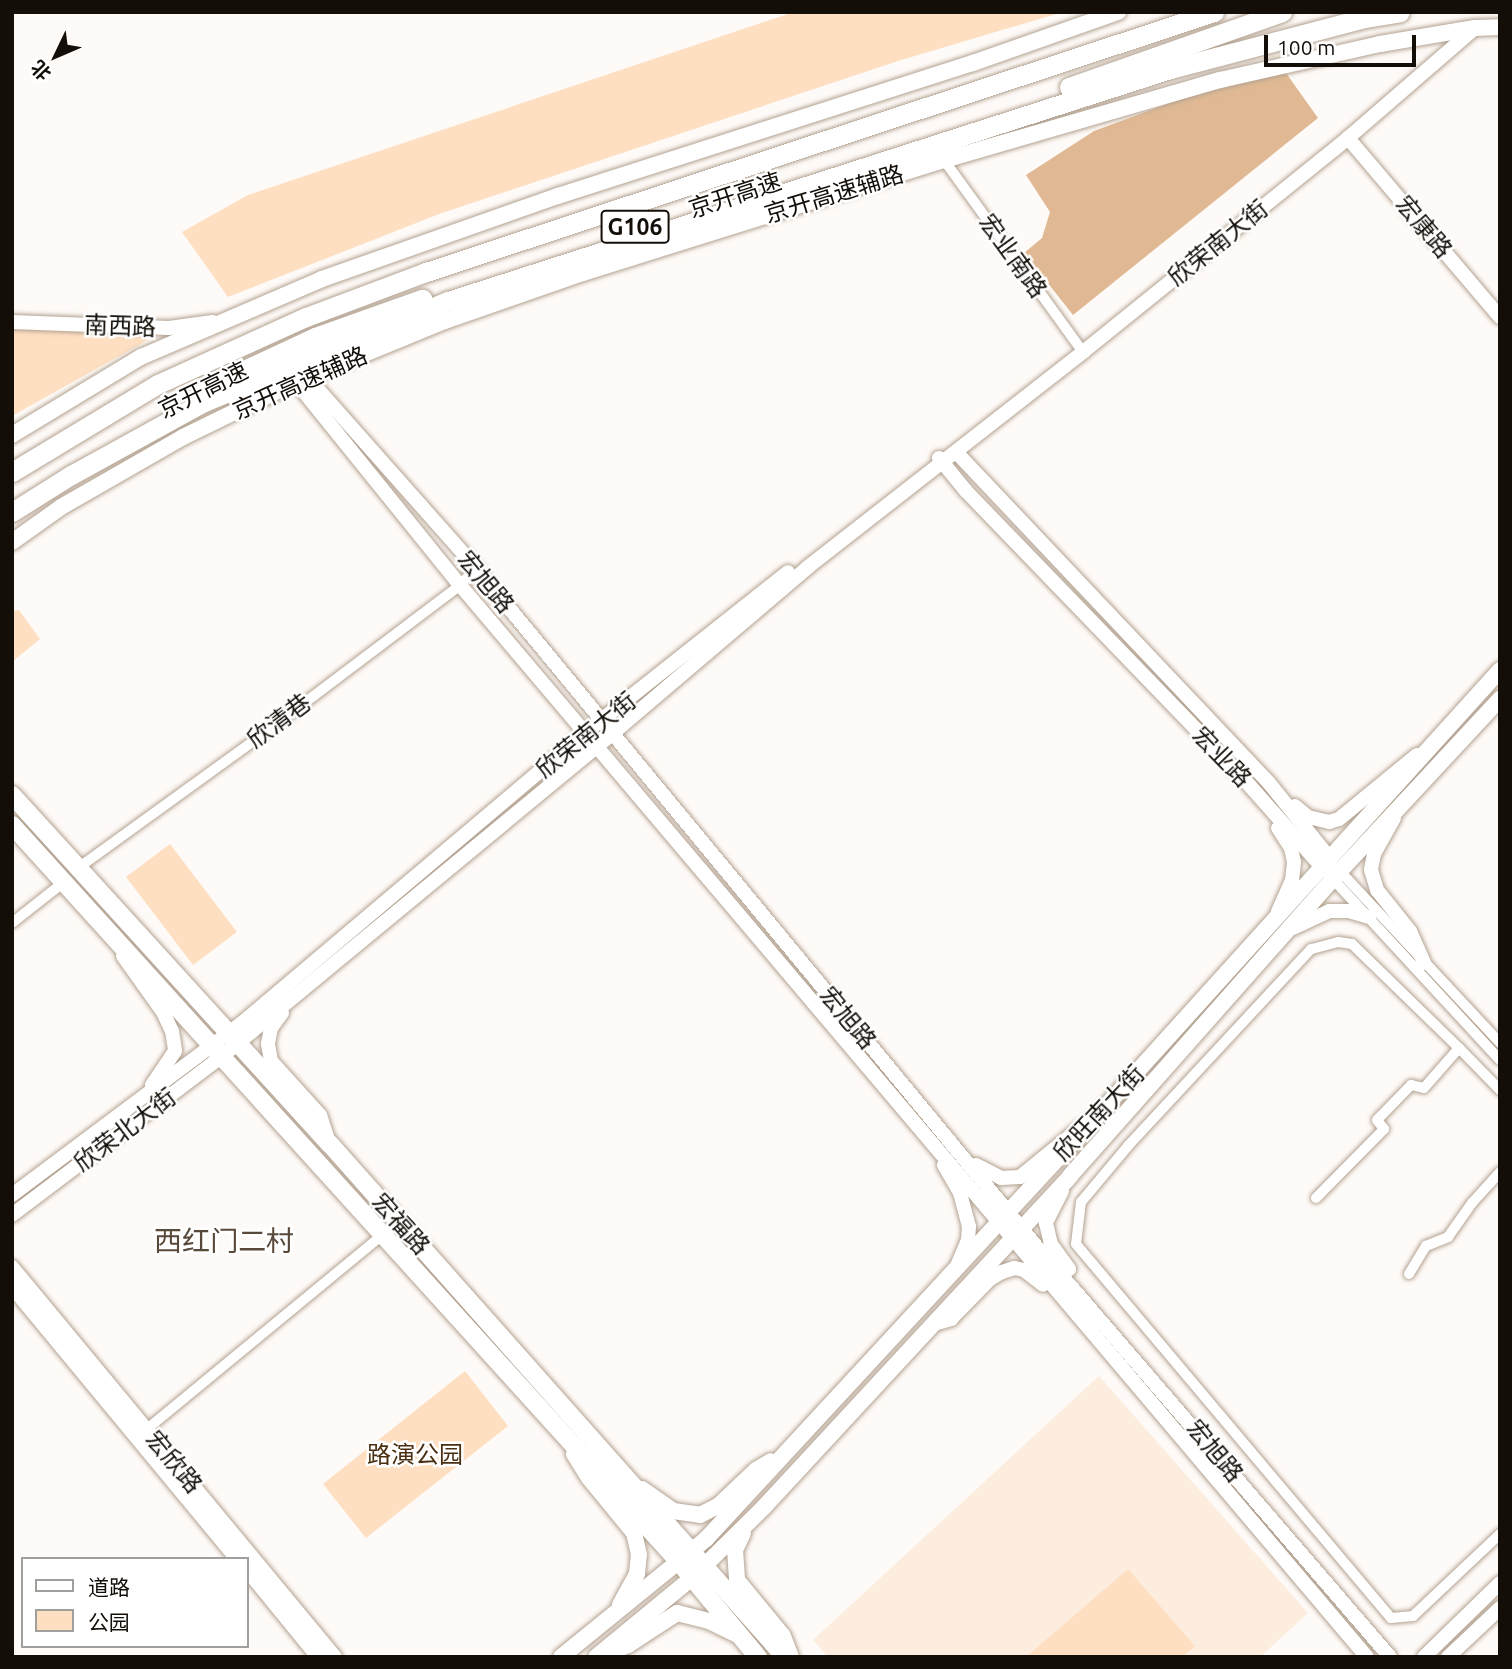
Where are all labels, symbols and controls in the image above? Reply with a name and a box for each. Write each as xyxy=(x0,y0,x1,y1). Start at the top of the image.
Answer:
north arrow xyxy=(21,21,91,91)
scale bar xyxy=(1267,21,1419,65)
text: 100 m xyxy=(1277,35,1335,59)
text: 北 xyxy=(26,56,55,85)
street label: 京开高速辅路 xyxy=(761,159,907,229)
street label: 京开高速 xyxy=(685,166,785,224)
street label: 宏康路 xyxy=(1390,190,1458,264)
street label: 欣荣南大街 xyxy=(1162,194,1274,292)
road number: G106 xyxy=(600,208,670,246)
street label: 宏业南路 xyxy=(973,209,1053,303)
street label: 南西路 xyxy=(84,310,156,342)
street label: 京开高速辅路 xyxy=(228,341,372,425)
street label: 京开高速 xyxy=(154,356,252,424)
street label: 宏旭路 xyxy=(452,545,520,619)
street label: 欣荣南大街 xyxy=(530,686,642,784)
street label: 欣清巷 xyxy=(242,688,316,754)
street label: 宏业路 xyxy=(1187,721,1257,793)
street label: 宏旭路 xyxy=(814,981,882,1055)
street label: 欣旺南大街 xyxy=(1048,1059,1150,1167)
street label: 欣荣北大街 xyxy=(68,1082,182,1178)
street label: 宏福路 xyxy=(366,1188,436,1260)
district label: 西红门二村 xyxy=(154,1224,294,1258)
street label: 宏旭路 xyxy=(1181,1414,1249,1488)
street label: 宏欣路 xyxy=(140,1425,208,1499)
park label: 路演公园 xyxy=(367,1441,463,1469)
legend xyxy=(21,1557,248,1648)
text: 道路 xyxy=(88,1575,130,1599)
text: 公园 xyxy=(88,1610,130,1634)

